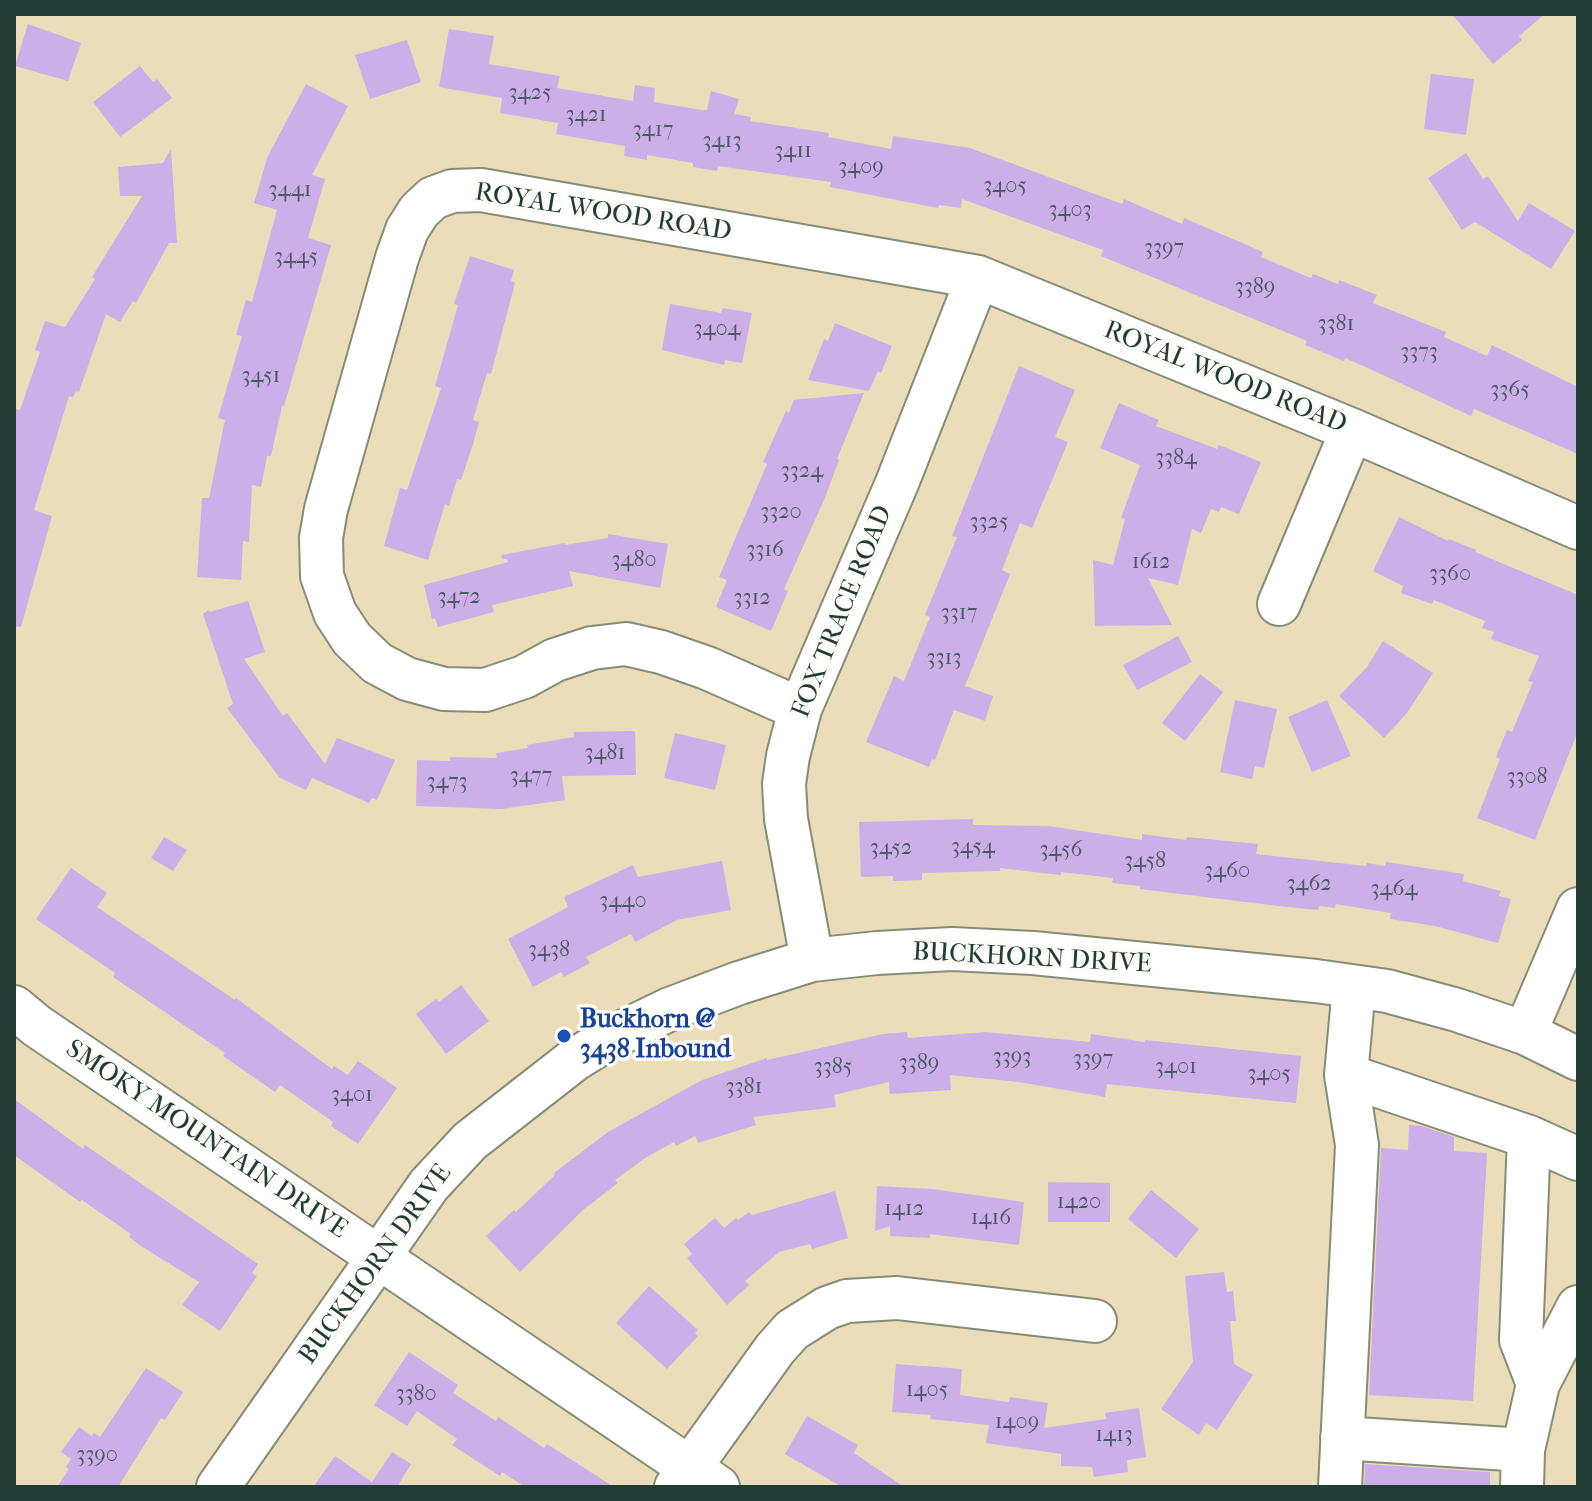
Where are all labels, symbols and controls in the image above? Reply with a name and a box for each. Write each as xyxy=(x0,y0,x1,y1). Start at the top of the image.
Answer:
house number: 3425 xyxy=(509,81,551,107)
house number: 3421 xyxy=(565,103,607,129)
house number: 3417 xyxy=(633,118,673,144)
house number: 3413 xyxy=(703,129,741,155)
house number: 3411 xyxy=(774,139,812,165)
house number: 3409 xyxy=(838,155,884,181)
house number: 3405 xyxy=(983,174,1027,200)
street label: ROYAL WOOD ROAD xyxy=(473,177,733,249)
house number: 3441 xyxy=(269,178,311,204)
house number: 3403 xyxy=(1048,198,1092,224)
house number: 3397 xyxy=(1144,236,1184,262)
house number: 3445 xyxy=(274,245,318,271)
house number: 3389 xyxy=(1235,275,1275,301)
house number: 3381 xyxy=(1318,312,1354,338)
street label: ROYAL WOOD ROAD xyxy=(1099,315,1351,441)
house number: 3404 xyxy=(694,317,740,343)
house number: 3373 xyxy=(1400,340,1438,366)
house number: 3451 xyxy=(242,364,280,390)
house number: 3365 xyxy=(1490,378,1530,404)
house number: 3384 xyxy=(1155,446,1197,472)
house number: 3324 xyxy=(781,459,823,485)
house number: 3320 xyxy=(760,500,802,526)
street label: FOX TRACE ROAD xyxy=(786,501,900,723)
house number: 3325 xyxy=(970,510,1008,536)
house number: 3316 xyxy=(746,538,784,564)
house number: 3480 xyxy=(611,548,657,574)
house number: 1612 xyxy=(1132,550,1170,576)
house number: 3360 xyxy=(1429,562,1471,588)
house number: 3472 xyxy=(437,585,481,611)
house number: 3312 xyxy=(733,586,771,612)
house number: 3317 xyxy=(941,601,977,627)
house number: 3313 xyxy=(927,646,961,672)
house number: 3481 xyxy=(585,741,625,767)
house number: 3477 xyxy=(510,764,552,790)
house number: 3308 xyxy=(1506,765,1548,791)
house number: 3473 xyxy=(426,770,468,796)
house number: 3454 xyxy=(951,835,995,861)
house number: 3452 xyxy=(870,836,912,862)
house number: 3456 xyxy=(1040,838,1082,864)
house number: 3458 xyxy=(1124,849,1166,875)
house number: 3460 xyxy=(1204,859,1250,885)
house number: 3462 xyxy=(1286,872,1332,898)
house number: 3464 xyxy=(1371,877,1417,903)
house number: 3440 xyxy=(599,889,647,915)
street label: BUCKHORN DRIVE xyxy=(912,937,1152,981)
house number: 3438 xyxy=(528,938,570,964)
place label: Buckhorn @ 3438 Inbound xyxy=(580,1005,731,1066)
marker: Buckhorn @ 3438 Inbound xyxy=(555,1027,573,1045)
street label: SMOKY MOUNTAIN DRIVE xyxy=(59,1034,353,1246)
house number: 3393 xyxy=(993,1045,1031,1071)
house number: 3397 xyxy=(1073,1047,1113,1073)
house number: 3389 xyxy=(899,1051,939,1077)
house number: 3385 xyxy=(814,1055,852,1081)
house number: 3401 xyxy=(1155,1055,1197,1081)
house number: 3405 xyxy=(1247,1062,1291,1088)
house number: 3381 xyxy=(726,1075,762,1101)
house number: 3401 xyxy=(331,1083,373,1109)
street label: BUCKHORN DRIVE xyxy=(293,1159,459,1371)
house number: 1420 xyxy=(1057,1190,1101,1216)
house number: 1412 xyxy=(884,1197,924,1223)
house number: 1416 xyxy=(971,1206,1011,1232)
house number: 1405 xyxy=(906,1378,948,1404)
house number: 3380 xyxy=(395,1382,437,1408)
house number: 1409 xyxy=(995,1410,1039,1436)
house number: 1413 xyxy=(1095,1423,1133,1449)
house number: 3390 xyxy=(76,1443,118,1469)

